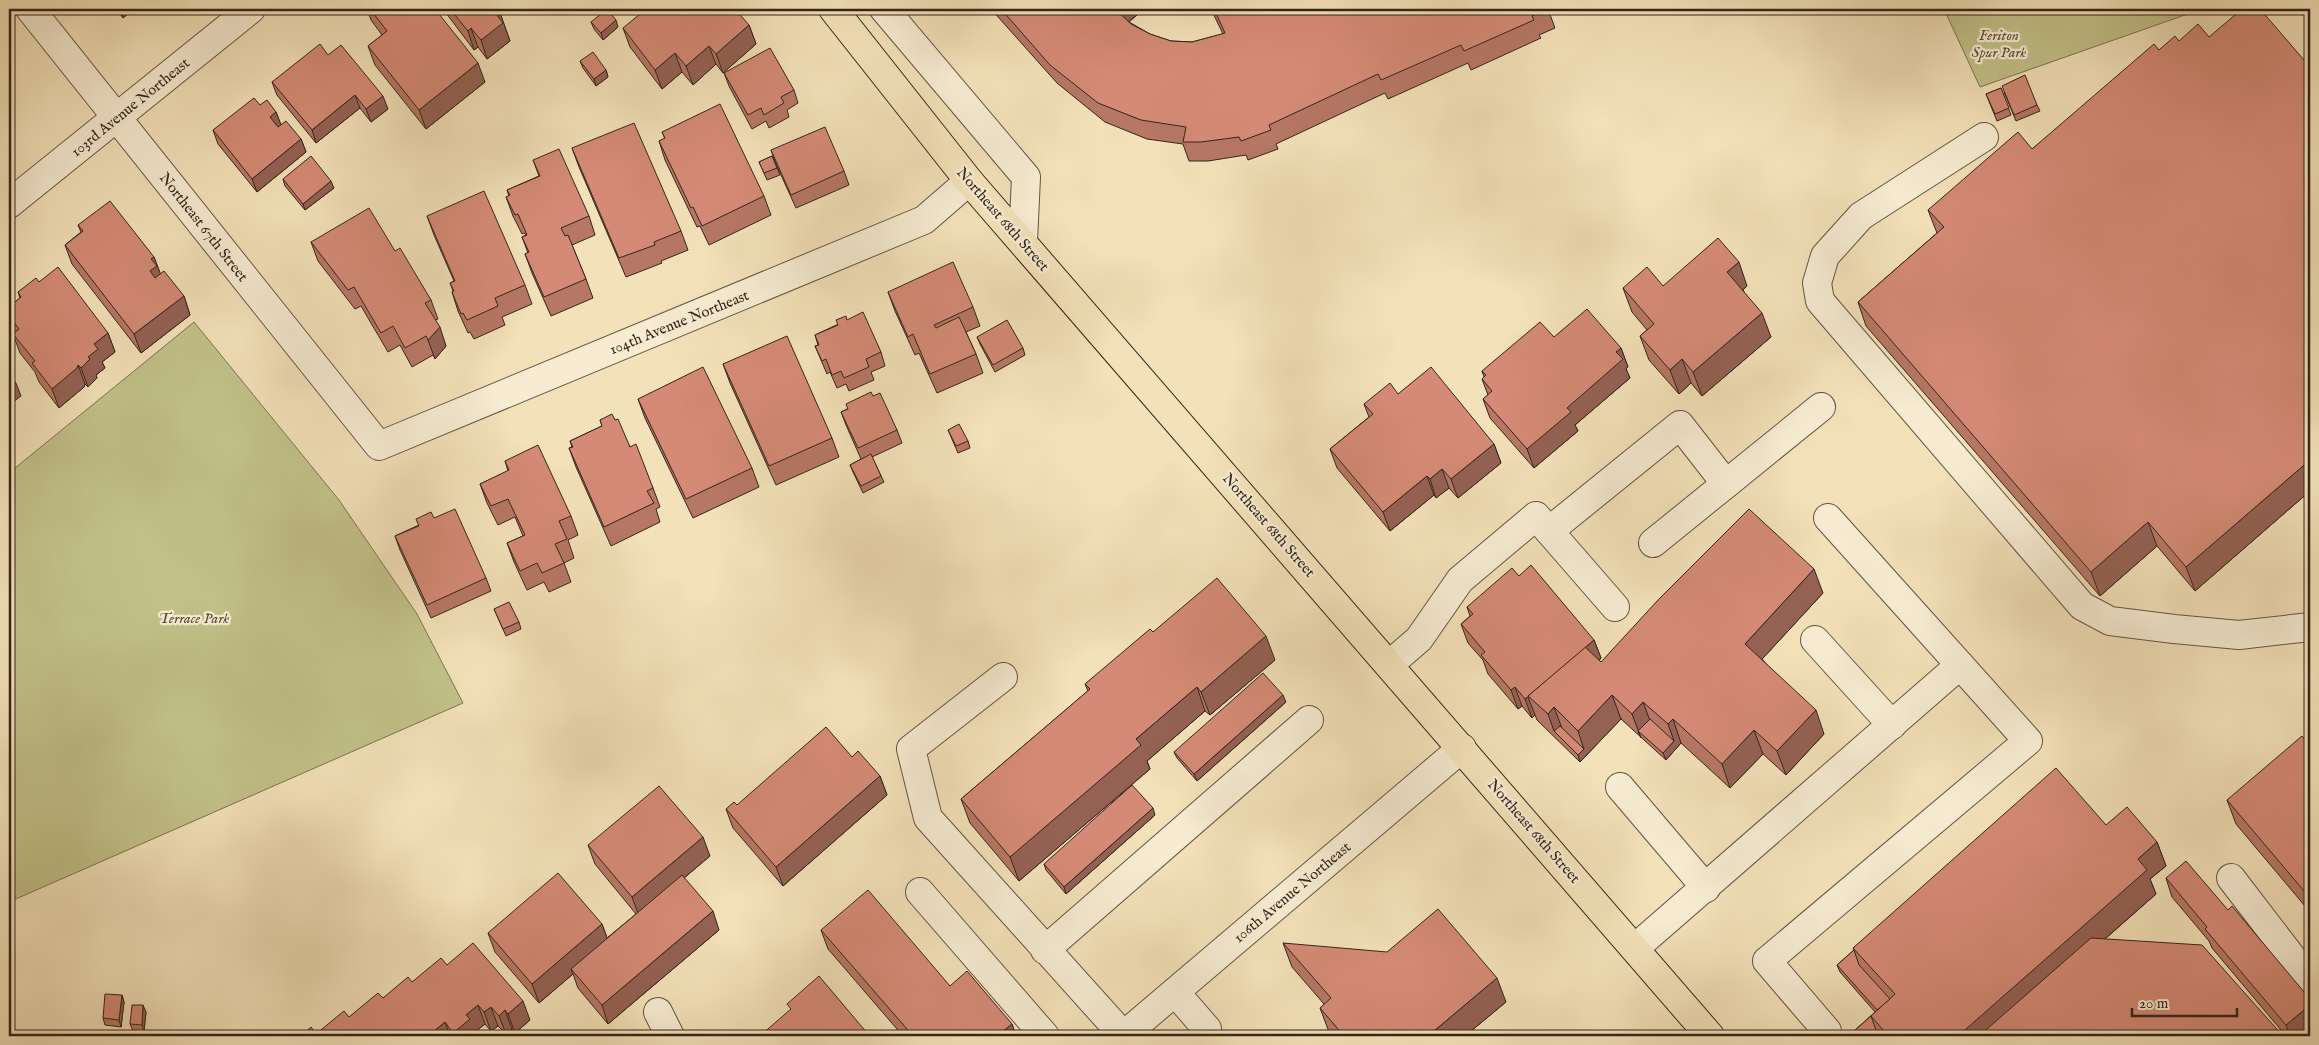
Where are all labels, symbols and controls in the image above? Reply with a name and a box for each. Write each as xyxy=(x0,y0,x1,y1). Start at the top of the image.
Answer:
park label: Feriton Spur Park xyxy=(1972,26,2026,62)
street label: 103rd Avenue Northeast xyxy=(67,54,194,161)
street label: Northeast 68th Street xyxy=(952,163,1053,275)
street label: Northeast 67th Street xyxy=(155,169,252,286)
street label: 104th Avenue Northeast xyxy=(607,286,752,359)
street label: Northeast 68th Street xyxy=(1218,469,1319,581)
park label: Terrace Park xyxy=(159,609,229,628)
street label: Northeast 68th Street xyxy=(1483,775,1584,887)
street label: 106th Avenue Northeast xyxy=(1230,838,1355,947)
scale bar xyxy=(2132,985,2236,1017)
text: 20 m xyxy=(2139,994,2169,1013)

